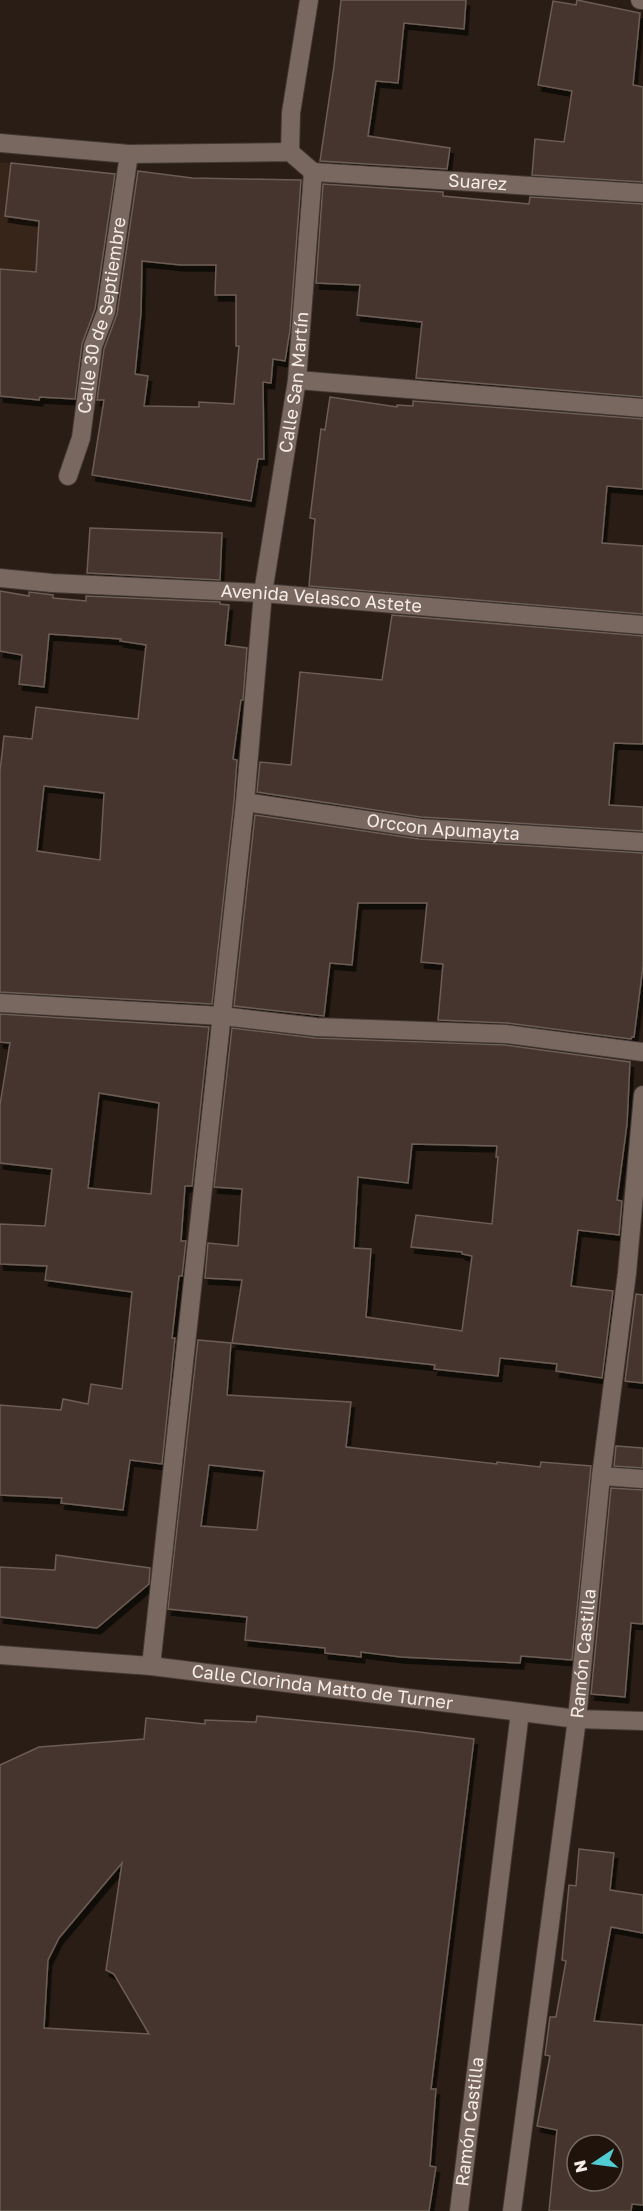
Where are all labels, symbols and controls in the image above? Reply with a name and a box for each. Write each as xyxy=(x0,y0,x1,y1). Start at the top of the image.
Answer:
street label: Suarez xyxy=(448,169,508,194)
street label: Calle 30 de Septiembre xyxy=(72,215,130,415)
street label: Calle San Martín xyxy=(274,311,312,454)
street label: Avenida Velasco Astete xyxy=(220,579,423,616)
street label: Orccon Apumayta xyxy=(365,808,521,844)
street label: Ramón Castilla xyxy=(565,1588,600,1719)
street label: Calle Clorinda Matto de Turner xyxy=(190,1659,454,1713)
street label: Ramón Castilla xyxy=(450,2056,488,2188)
north arrow xyxy=(565,2133,625,2193)
text: N xyxy=(569,2158,591,2175)

